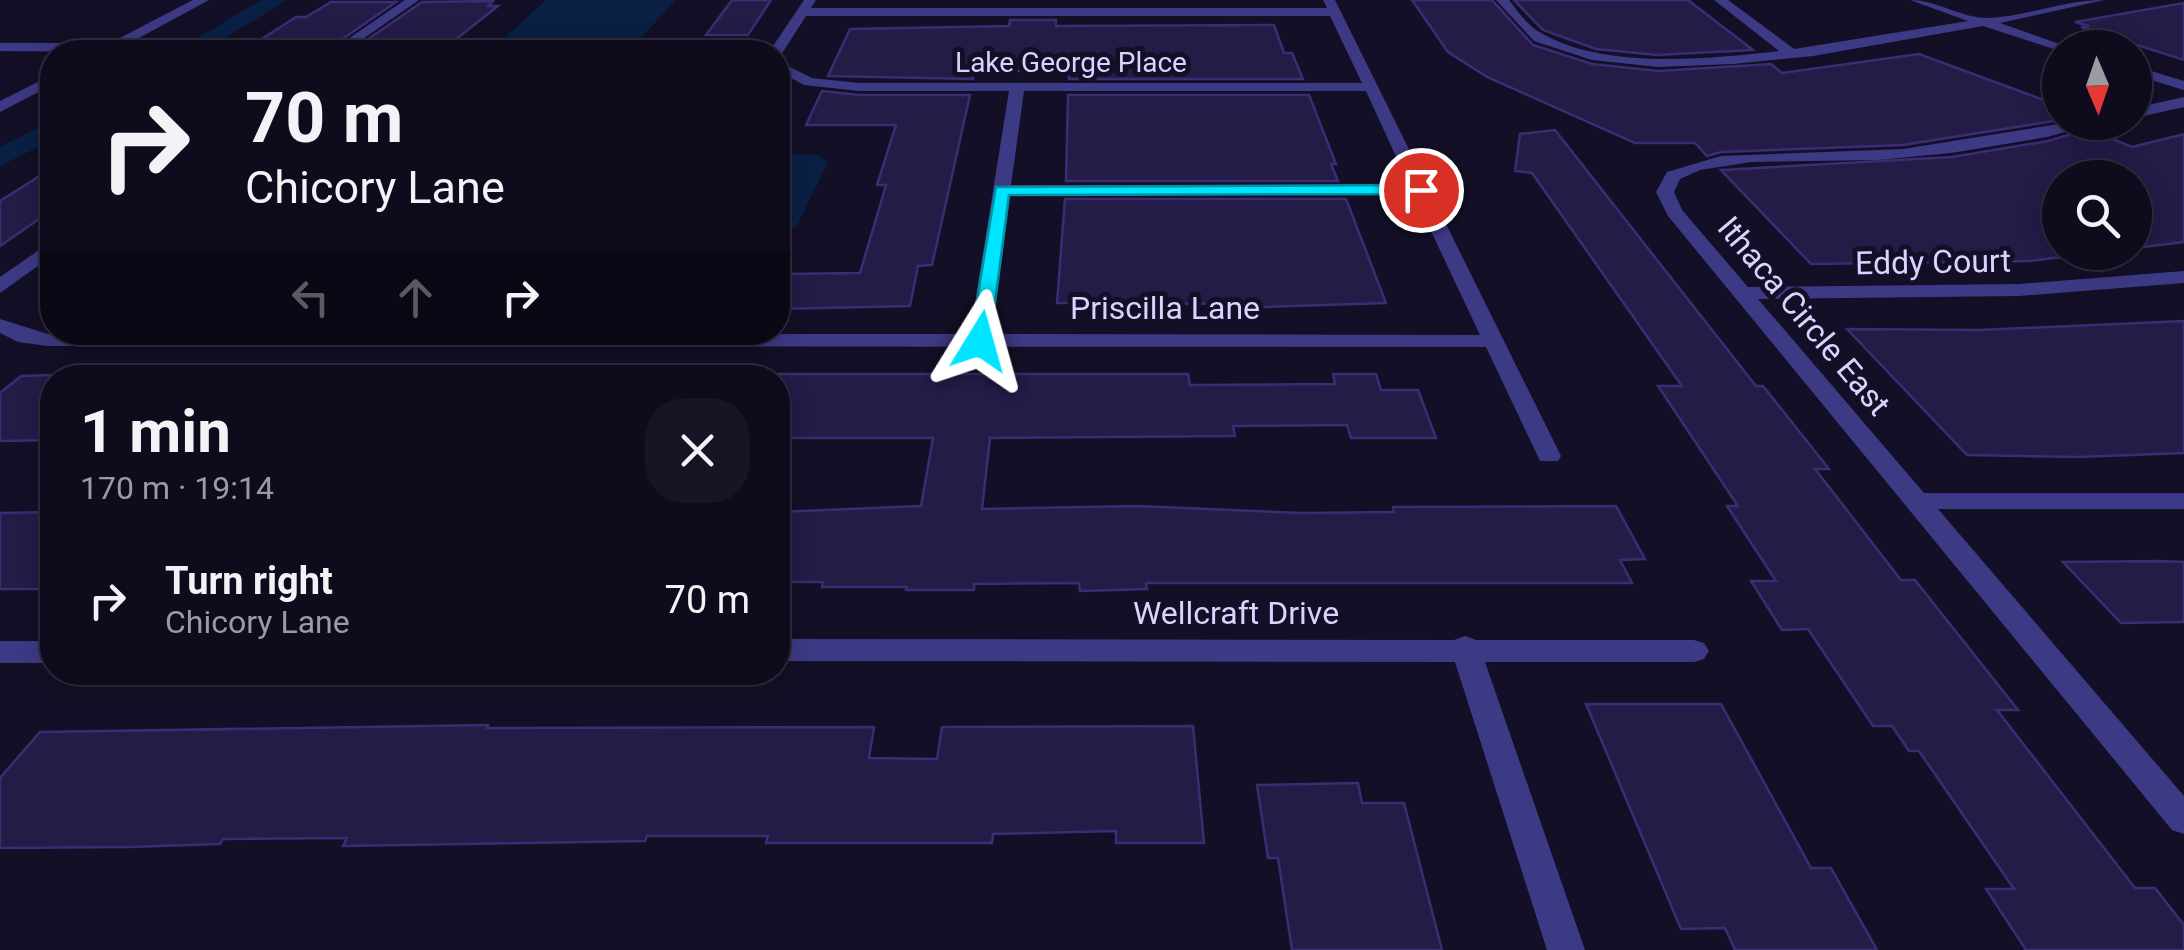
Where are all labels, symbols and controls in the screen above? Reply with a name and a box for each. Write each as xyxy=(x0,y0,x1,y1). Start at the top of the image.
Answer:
north arrow xyxy=(2042,30,2152,140)
map controls xyxy=(2042,30,2152,270)
street label: Lake George Place xyxy=(955,46,1187,79)
text: 70 m xyxy=(245,77,403,159)
icon: right xyxy=(80,80,210,210)
pin xyxy=(1379,148,1464,233)
button: search xyxy=(2042,160,2152,270)
text: Chicory Lane xyxy=(245,161,505,214)
icon: arrive xyxy=(1394,163,1449,218)
street label: Ithaca Circle East xyxy=(1710,209,1898,423)
street label: Eddy Court xyxy=(1855,242,2011,282)
icon: left xyxy=(283,270,338,325)
icon: ahead xyxy=(388,270,443,325)
icon: right xyxy=(493,270,548,325)
position arrow xyxy=(928,289,1032,393)
street label: Priscilla Lane xyxy=(1070,289,1260,327)
text: 1 min xyxy=(80,396,231,467)
button: close xyxy=(645,398,750,503)
text: 170 m · 19:14 xyxy=(80,469,274,507)
text: Turn right xyxy=(165,559,333,603)
icon: right xyxy=(80,573,135,628)
text: 70 m xyxy=(665,578,750,622)
street label: Wellcraft Drive xyxy=(1133,594,1339,632)
text: Chicory Lane xyxy=(165,603,350,641)

